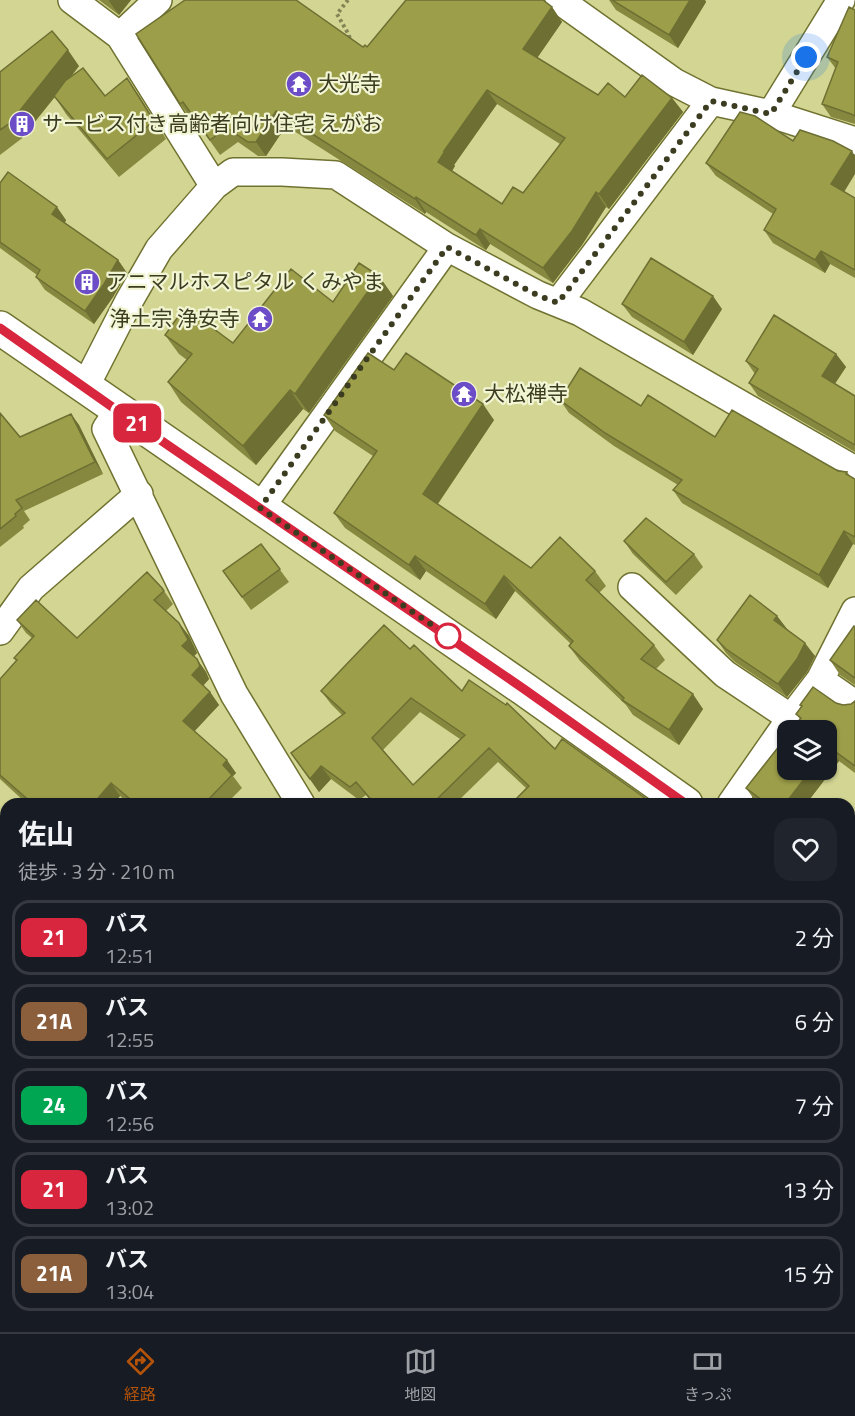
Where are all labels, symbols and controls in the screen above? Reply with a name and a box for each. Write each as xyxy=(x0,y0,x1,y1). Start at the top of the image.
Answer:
your location xyxy=(791,42,821,72)
place label: 大光寺 xyxy=(318,67,381,99)
temple icon: 大光寺 xyxy=(284,69,314,99)
place label: サービス付き高齢者向け住宅 えがお xyxy=(42,107,383,139)
building icon: サービス付き高齢者向け住宅 えがお xyxy=(7,109,37,139)
place label: アニマルホスピタル くみやま xyxy=(106,265,384,297)
building icon: アニマルホスピタル くみやま xyxy=(72,267,102,297)
place label: 浄土宗 浄安寺 xyxy=(109,302,240,334)
temple icon: 浄土宗 浄安寺 xyxy=(245,304,275,334)
place label: 大松禅寺 xyxy=(484,377,568,409)
temple icon: 大松禅寺 xyxy=(449,379,479,409)
line badge: 21 xyxy=(110,404,164,442)
text: 21 xyxy=(125,407,149,439)
unlabelled marker xyxy=(435,623,461,649)
map controls xyxy=(777,720,837,780)
button: layers xyxy=(777,720,837,780)
text: 佐山 xyxy=(18,812,74,855)
button: heart xyxy=(774,818,837,881)
text: 徒歩 · 3 分 · 210 m xyxy=(18,856,175,887)
text: バス xyxy=(105,906,149,940)
text: 21 xyxy=(42,921,66,953)
text: 2 分 xyxy=(795,921,834,955)
text: 12:51 xyxy=(105,940,154,971)
text: バス xyxy=(105,990,149,1024)
text: 21A xyxy=(36,1005,72,1037)
text: 6 分 xyxy=(795,1005,834,1039)
text: 12:55 xyxy=(105,1024,154,1055)
text: バス xyxy=(105,1074,149,1108)
text: 24 xyxy=(42,1089,66,1121)
text: 7 分 xyxy=(795,1089,834,1123)
text: 12:56 xyxy=(105,1108,154,1139)
text: バス xyxy=(105,1158,149,1192)
text: 21 xyxy=(42,1173,66,1205)
text: 13 分 xyxy=(783,1173,834,1207)
text: 13:02 xyxy=(105,1192,154,1223)
text: バス xyxy=(105,1242,149,1276)
text: 21A xyxy=(36,1257,72,1289)
text: 15 分 xyxy=(783,1257,834,1291)
text: 13:04 xyxy=(105,1276,154,1307)
tab: 経路 xyxy=(124,1345,157,1406)
tab: 地図 xyxy=(404,1345,437,1406)
tab: きっぷ xyxy=(684,1345,731,1406)

